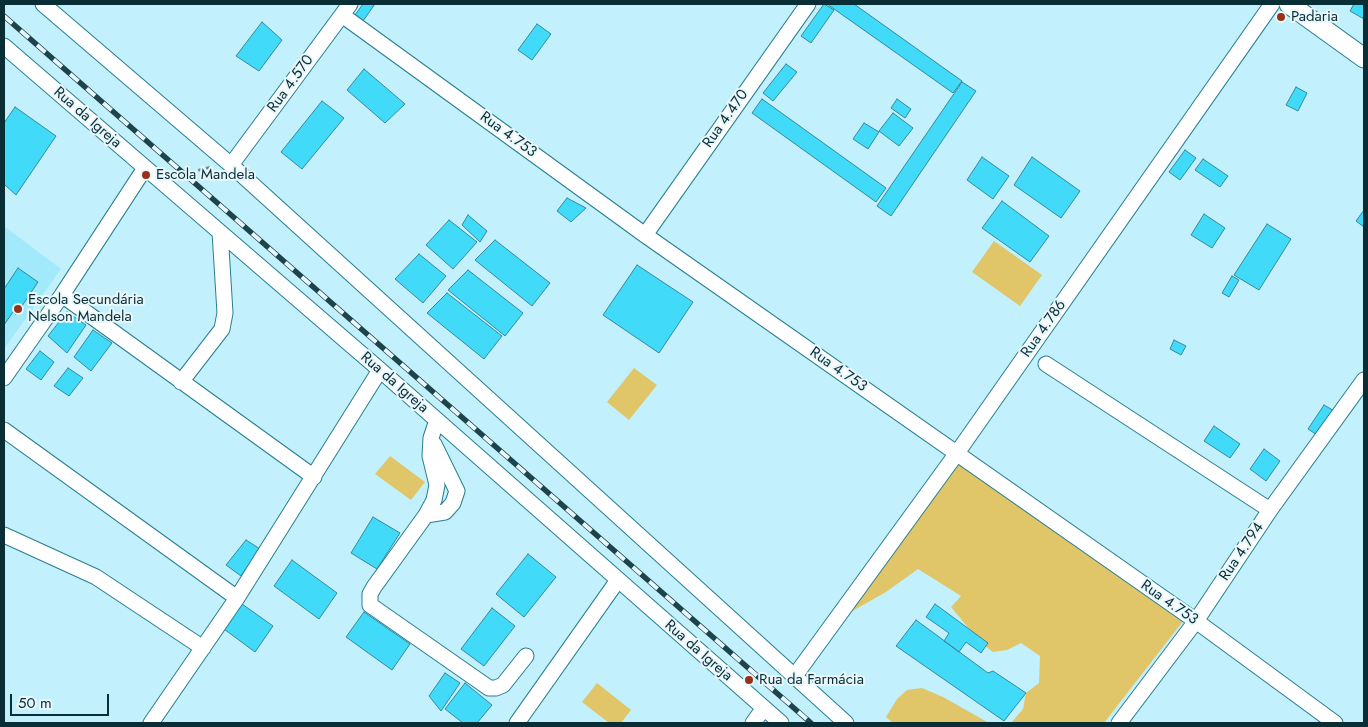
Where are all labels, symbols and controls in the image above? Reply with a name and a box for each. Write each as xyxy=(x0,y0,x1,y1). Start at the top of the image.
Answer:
place label: Padaria xyxy=(1291,8,1338,26)
marker: Padaria xyxy=(1275,11,1287,23)
street label: Rua 4.570 xyxy=(264,52,318,116)
street label: Rua da Igreja xyxy=(49,84,125,152)
street label: Rua 4.470 xyxy=(699,86,753,152)
street label: Rua 4.753 xyxy=(476,108,540,162)
place label: Escola Mandela xyxy=(156,166,255,184)
marker: Escola Mandela xyxy=(140,169,152,181)
place label: Escola Secundária Nelson Mandela xyxy=(28,291,144,326)
street label: Rua 4.786 xyxy=(1018,297,1070,361)
marker: Escola Secundária Nelson Mandela xyxy=(12,303,24,315)
street label: Rua 4.753 xyxy=(806,344,870,396)
street label: Rua da Igreja xyxy=(356,349,432,417)
street label: Rua 4.794 xyxy=(1216,519,1268,585)
street label: Rua 4.753 xyxy=(1137,577,1201,629)
street label: Rua da Igreja xyxy=(660,617,736,685)
place label: Rua da Farmácia xyxy=(759,671,864,689)
marker: Rua da Farmácia xyxy=(743,674,755,686)
scale bar xyxy=(12,684,111,716)
text: 50 m xyxy=(18,692,52,714)

